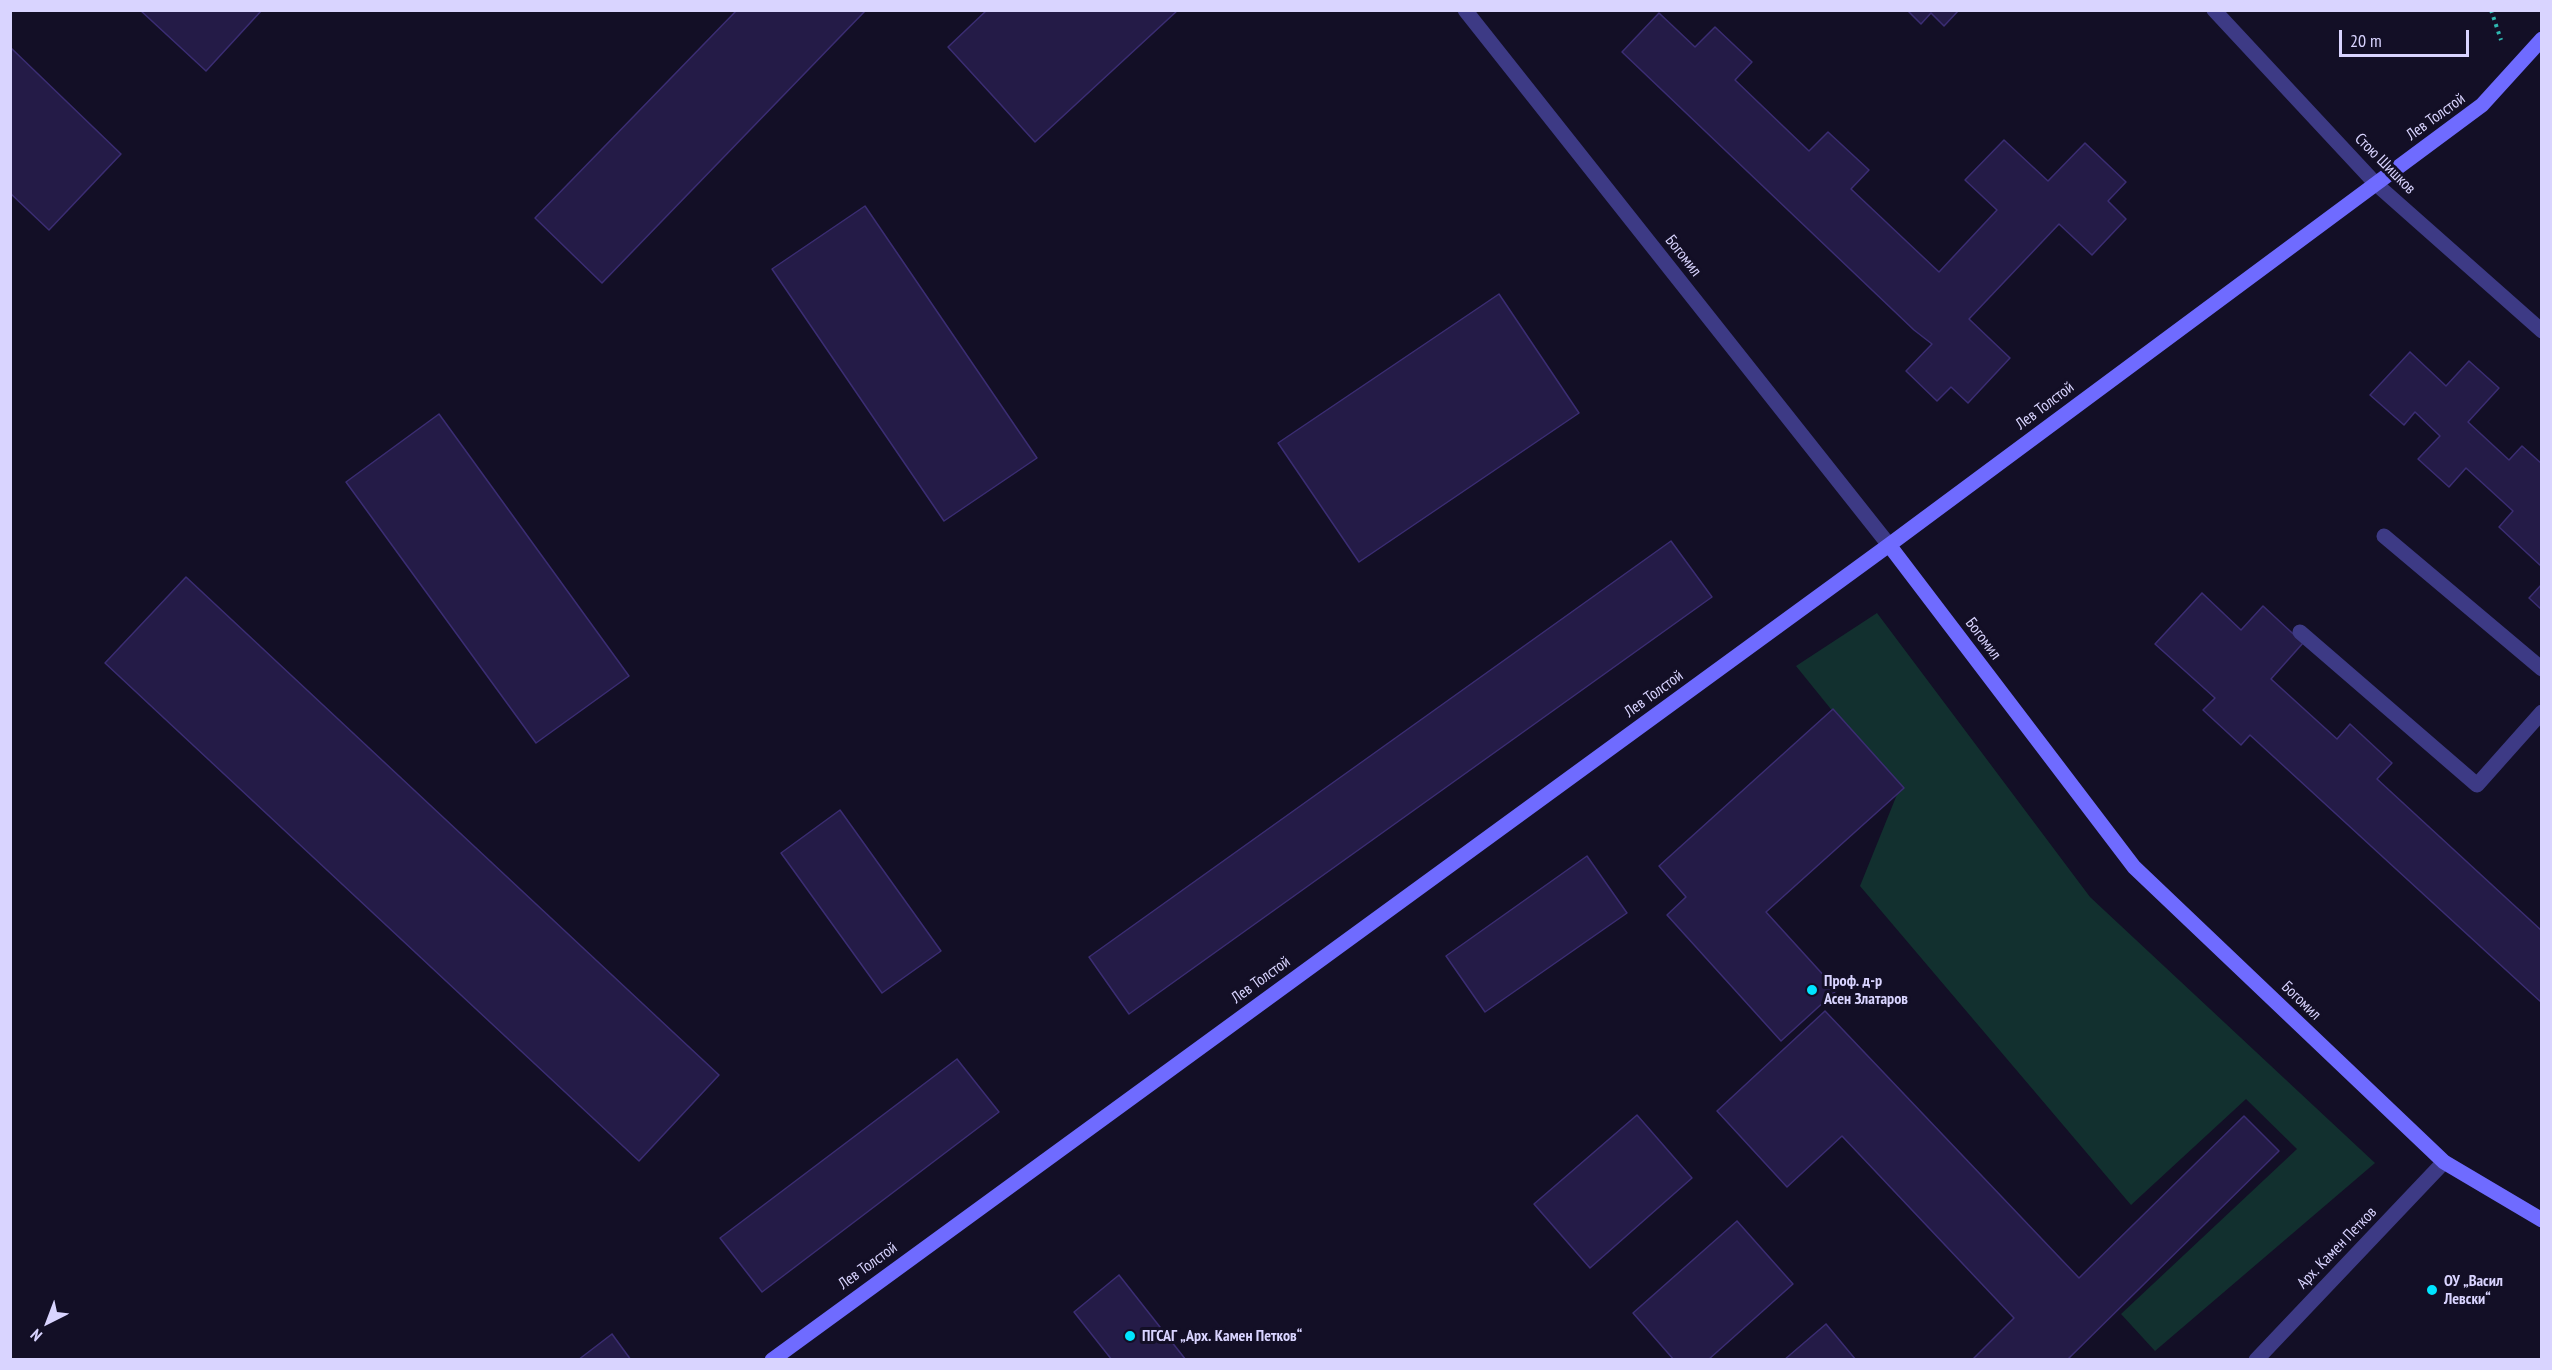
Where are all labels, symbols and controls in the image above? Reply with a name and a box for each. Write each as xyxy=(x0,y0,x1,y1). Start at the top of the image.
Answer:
scale bar xyxy=(2342,18,2472,56)
text: 20 m xyxy=(2350,29,2382,52)
street label: Лев Толстой xyxy=(2403,89,2469,145)
street label: Стою Шишков xyxy=(2351,130,2419,198)
street label: Богомил xyxy=(1661,231,1705,281)
street label: Лев Толстой xyxy=(2012,378,2078,434)
street label: Богомил xyxy=(1961,614,2005,664)
street label: Лев Толстой xyxy=(1621,666,1687,722)
street label: Лев Толстой xyxy=(1228,952,1294,1008)
place label: Проф. д-р Асен Златаров xyxy=(1824,971,1908,1009)
street label: Богомил xyxy=(2277,978,2325,1024)
marker: Проф. д-р Асен Златаров xyxy=(1805,983,1819,997)
street label: Арх. Камен Петков xyxy=(2293,1203,2381,1293)
street label: Лев Толстой xyxy=(835,1238,901,1294)
place label: ОУ „Васил Левски“ xyxy=(2444,1271,2503,1309)
marker: ОУ „Васил Левски“ xyxy=(2425,1283,2439,1297)
north arrow xyxy=(18,1292,78,1352)
text: N xyxy=(26,1325,46,1346)
place label: ПГСАГ „Арх. Камен Петков“ xyxy=(1142,1326,1302,1346)
marker: ПГСАГ „Арх. Камен Петков“ xyxy=(1123,1329,1137,1343)

